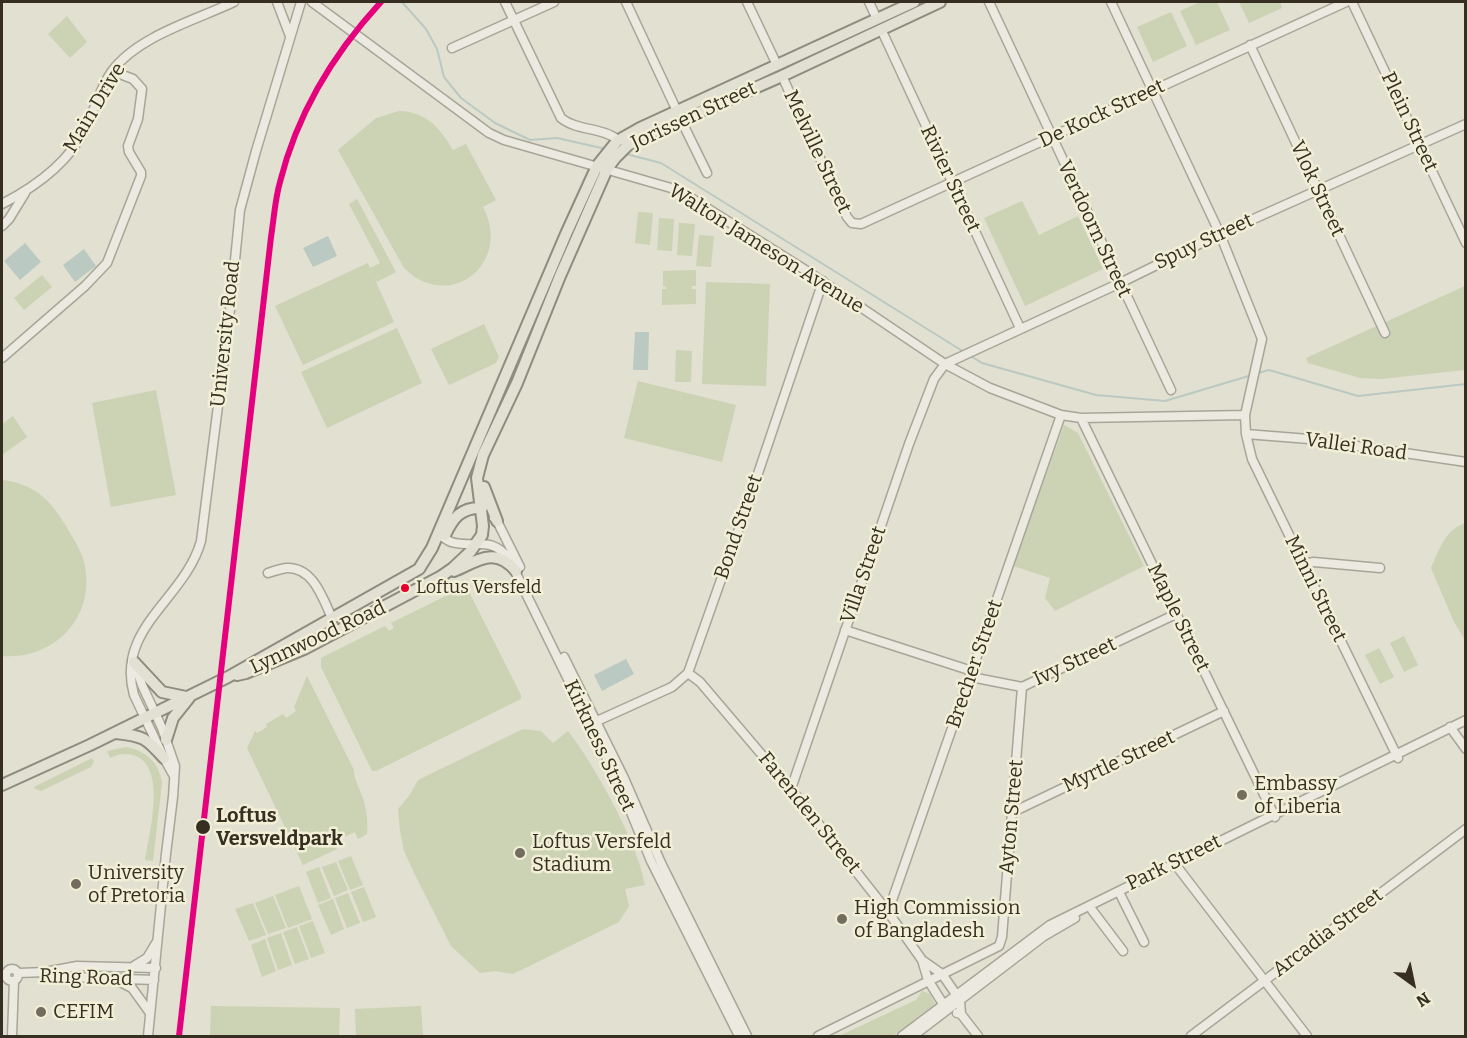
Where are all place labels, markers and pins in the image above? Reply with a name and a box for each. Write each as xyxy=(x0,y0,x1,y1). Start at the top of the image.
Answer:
place label: Loftus Versfeld xyxy=(416,577,541,599)
marker: Loftus Versfeld xyxy=(399,582,411,594)
place label: Embassy of Liberia xyxy=(1254,772,1341,819)
marker: Embassy of Liberia xyxy=(1235,788,1249,802)
place label: Loftus Versveldpark xyxy=(216,804,343,851)
marker: Loftus Versveldpark xyxy=(194,818,212,836)
place label: Loftus Versfeld Stadium xyxy=(532,830,671,877)
marker: Loftus Versfeld Stadium xyxy=(513,846,527,860)
place label: University of Pretoria xyxy=(88,861,185,908)
marker: University of Pretoria xyxy=(69,877,83,891)
place label: High Commission of Bangladesh xyxy=(854,896,1020,943)
marker: High Commission of Bangladesh xyxy=(835,912,849,926)
place label: CEFIM xyxy=(53,1000,114,1024)
marker: CEFIM xyxy=(34,1005,48,1019)

